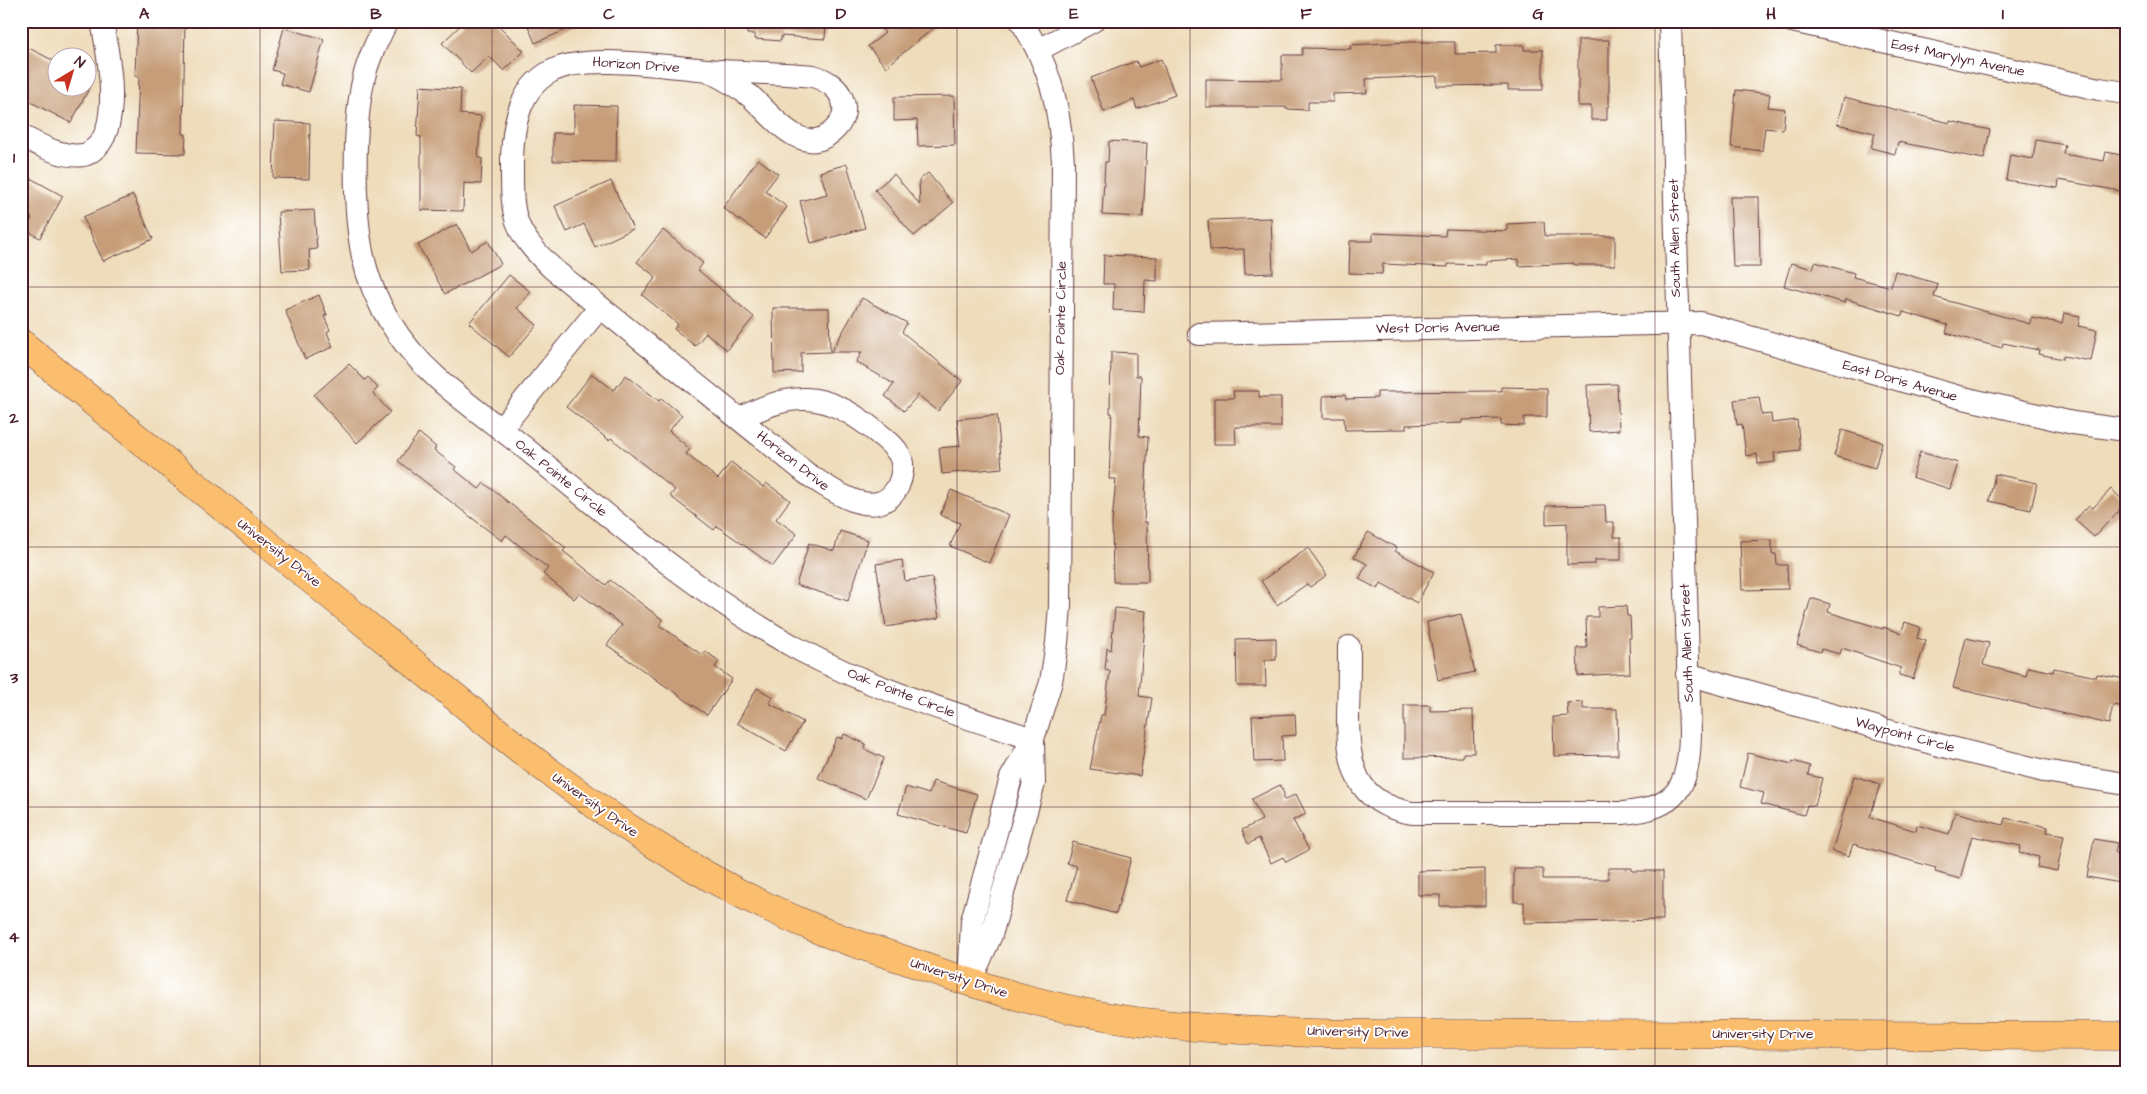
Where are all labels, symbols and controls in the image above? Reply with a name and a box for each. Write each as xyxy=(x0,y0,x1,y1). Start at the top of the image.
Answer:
text: A xyxy=(139,3,150,25)
text: B xyxy=(370,3,382,25)
text: C xyxy=(603,3,615,25)
text: D xyxy=(836,3,847,25)
text: E xyxy=(1069,3,1079,25)
text: F xyxy=(1300,3,1312,25)
text: G xyxy=(1532,3,1544,25)
text: H xyxy=(1766,3,1776,25)
text: I xyxy=(2002,3,2004,25)
street label: East Marylyn Avenue xyxy=(1890,34,2027,82)
north arrow xyxy=(48,48,98,98)
text: N xyxy=(70,52,89,73)
street label: Horizon Drive xyxy=(592,52,681,78)
text: 1 xyxy=(13,147,16,169)
street label: South Allen Street xyxy=(1664,178,1686,298)
street label: Oak Pointe Circle xyxy=(1050,260,1072,375)
street label: West Doris Avenue xyxy=(1376,317,1501,339)
street label: East Doris Avenue xyxy=(1840,355,1960,407)
text: 2 xyxy=(8,407,19,429)
street label: Horizon Drive xyxy=(752,426,834,496)
street label: Oak Pointe Circle xyxy=(510,434,612,522)
street label: University Drive xyxy=(233,514,325,592)
street label: South Allen Street xyxy=(1675,583,1699,703)
street label: Oak Pointe Circle xyxy=(844,663,958,723)
text: 3 xyxy=(9,667,19,689)
street label: Waypoint Circle xyxy=(1853,712,1957,758)
street label: University Drive xyxy=(548,768,643,843)
text: 4 xyxy=(9,926,20,948)
street label: University Drive xyxy=(908,953,1011,1003)
street label: University Drive xyxy=(1307,1021,1409,1043)
street label: University Drive xyxy=(1712,1024,1814,1044)

